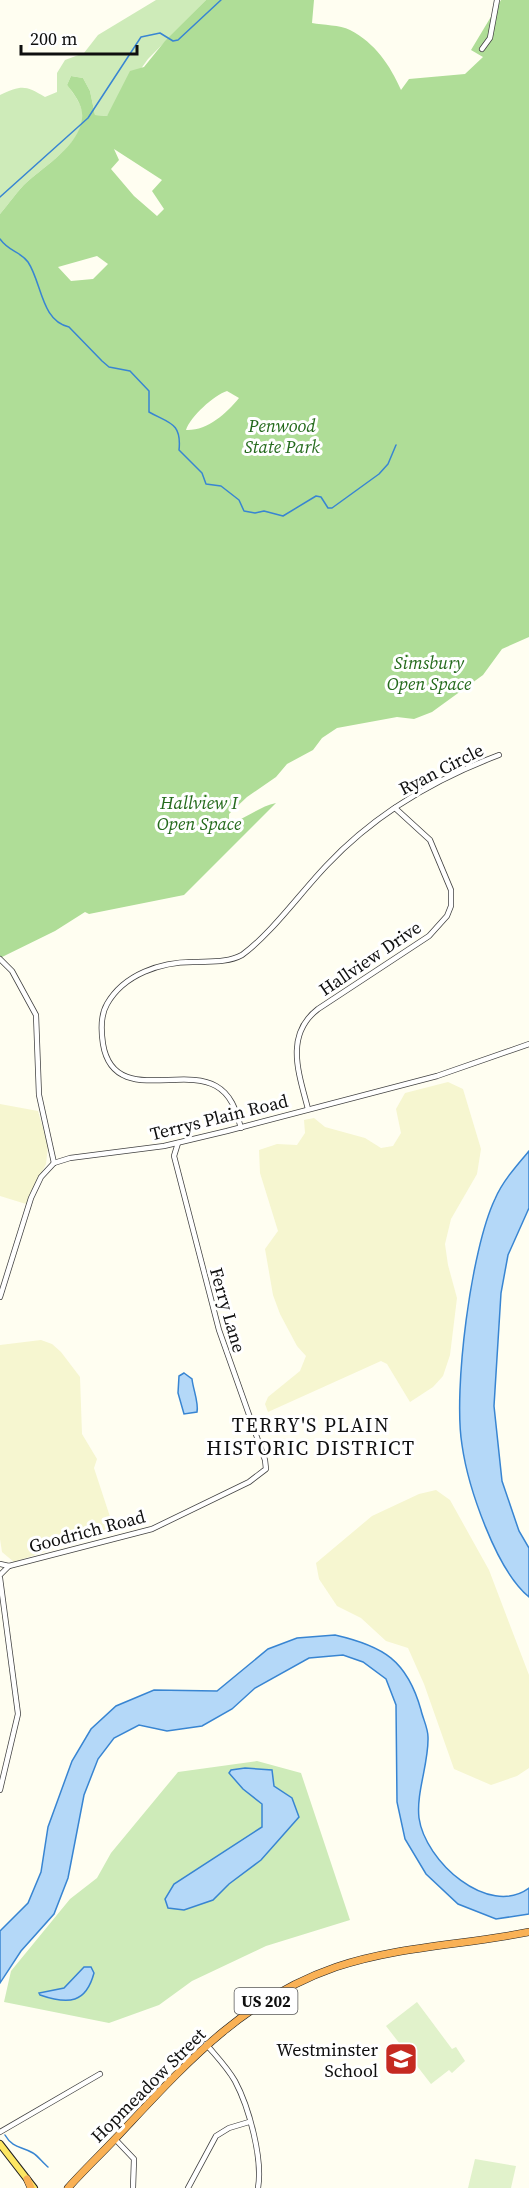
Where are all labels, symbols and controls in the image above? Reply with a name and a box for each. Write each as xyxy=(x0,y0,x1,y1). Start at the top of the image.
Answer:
scale bar xyxy=(21,18,136,56)
text: 200 m xyxy=(30,26,77,51)
park label: Penwood State Park xyxy=(244,413,320,459)
park label: Simsbury Open Space xyxy=(387,650,472,696)
street label: Ryan Circle xyxy=(394,737,488,801)
park label: Hallview I Open Space xyxy=(157,790,242,836)
street label: Hallview Drive xyxy=(314,915,426,1001)
street label: Terrys Plain Road xyxy=(147,1088,291,1146)
street label: Ferry Lane xyxy=(204,1264,252,1356)
district label: TERRY'S PLAIN HISTORIC DISTRICT xyxy=(206,1411,416,1462)
street label: Goodrich Road xyxy=(26,1503,148,1559)
road number: US 202 xyxy=(234,1988,298,2014)
street label: Hopmeadow Street xyxy=(85,2022,211,2148)
place label: Westminster School xyxy=(276,2037,378,2083)
school or university icon: Westminster School xyxy=(383,2041,419,2077)

